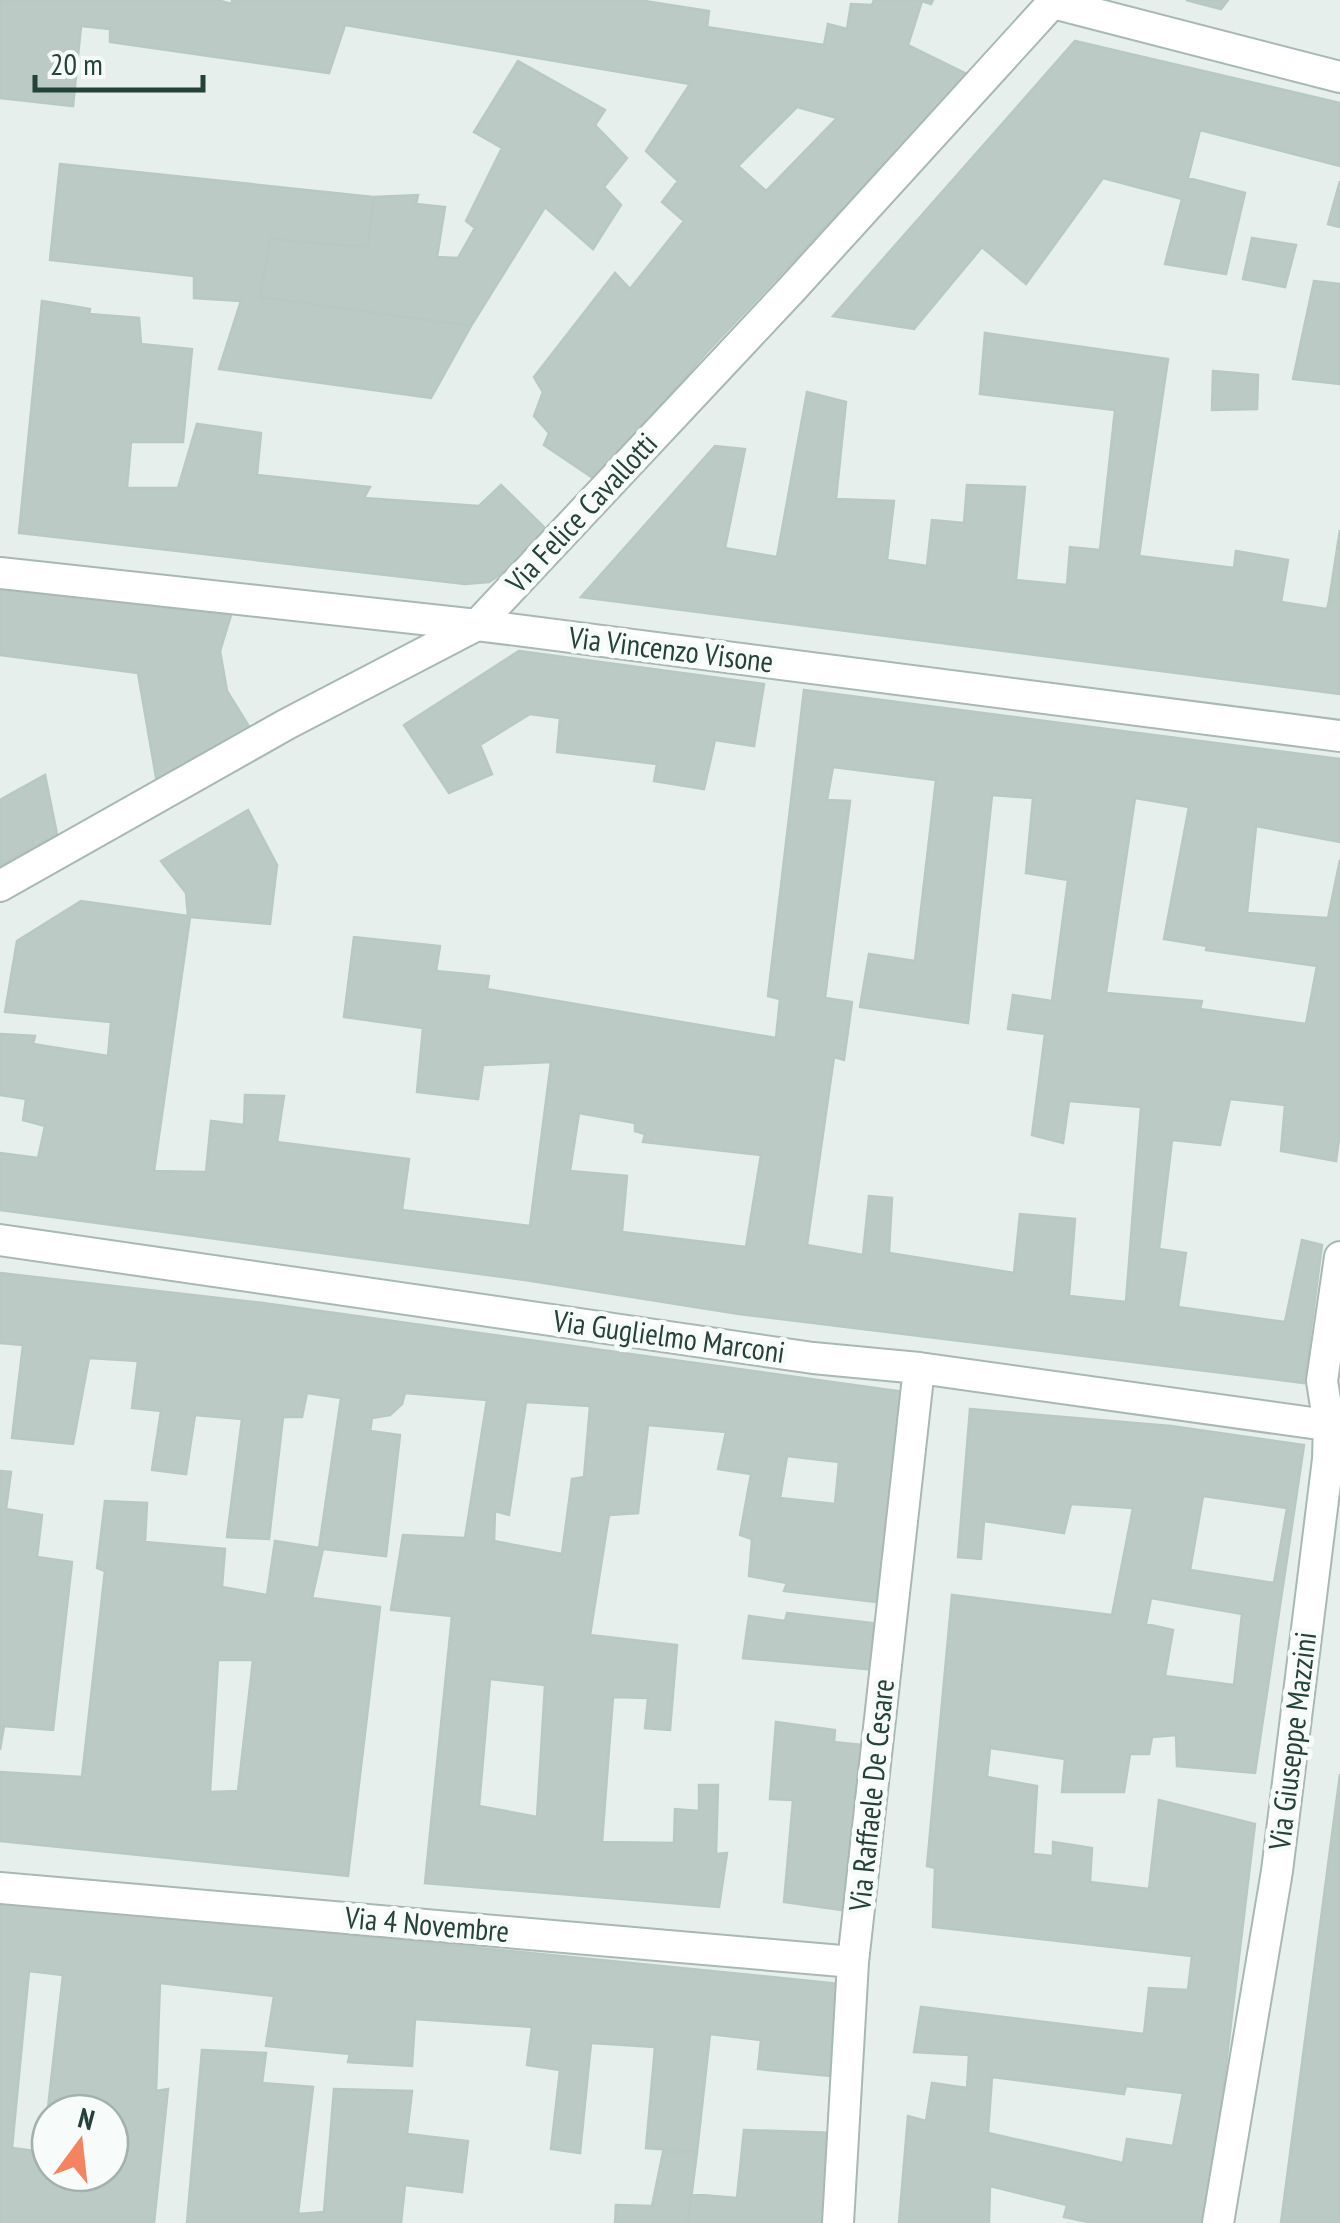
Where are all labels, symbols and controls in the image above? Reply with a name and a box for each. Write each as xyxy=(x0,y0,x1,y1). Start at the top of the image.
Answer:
scale bar xyxy=(35,30,202,92)
text: 20 m xyxy=(50,44,103,83)
street label: Via Felice Cavallotti xyxy=(496,424,665,601)
street label: Via Vincenzo Visone xyxy=(566,617,776,680)
street label: Via Guglielmo Marconi xyxy=(550,1300,787,1371)
street label: Via Giuseppe Mazzini xyxy=(1259,1630,1324,1853)
street label: Via Raffaele De Cesare xyxy=(839,1677,902,1914)
street label: Via 4 Novembre xyxy=(342,1897,511,1950)
north arrow xyxy=(30,2093,130,2193)
text: N xyxy=(75,2099,99,2138)

